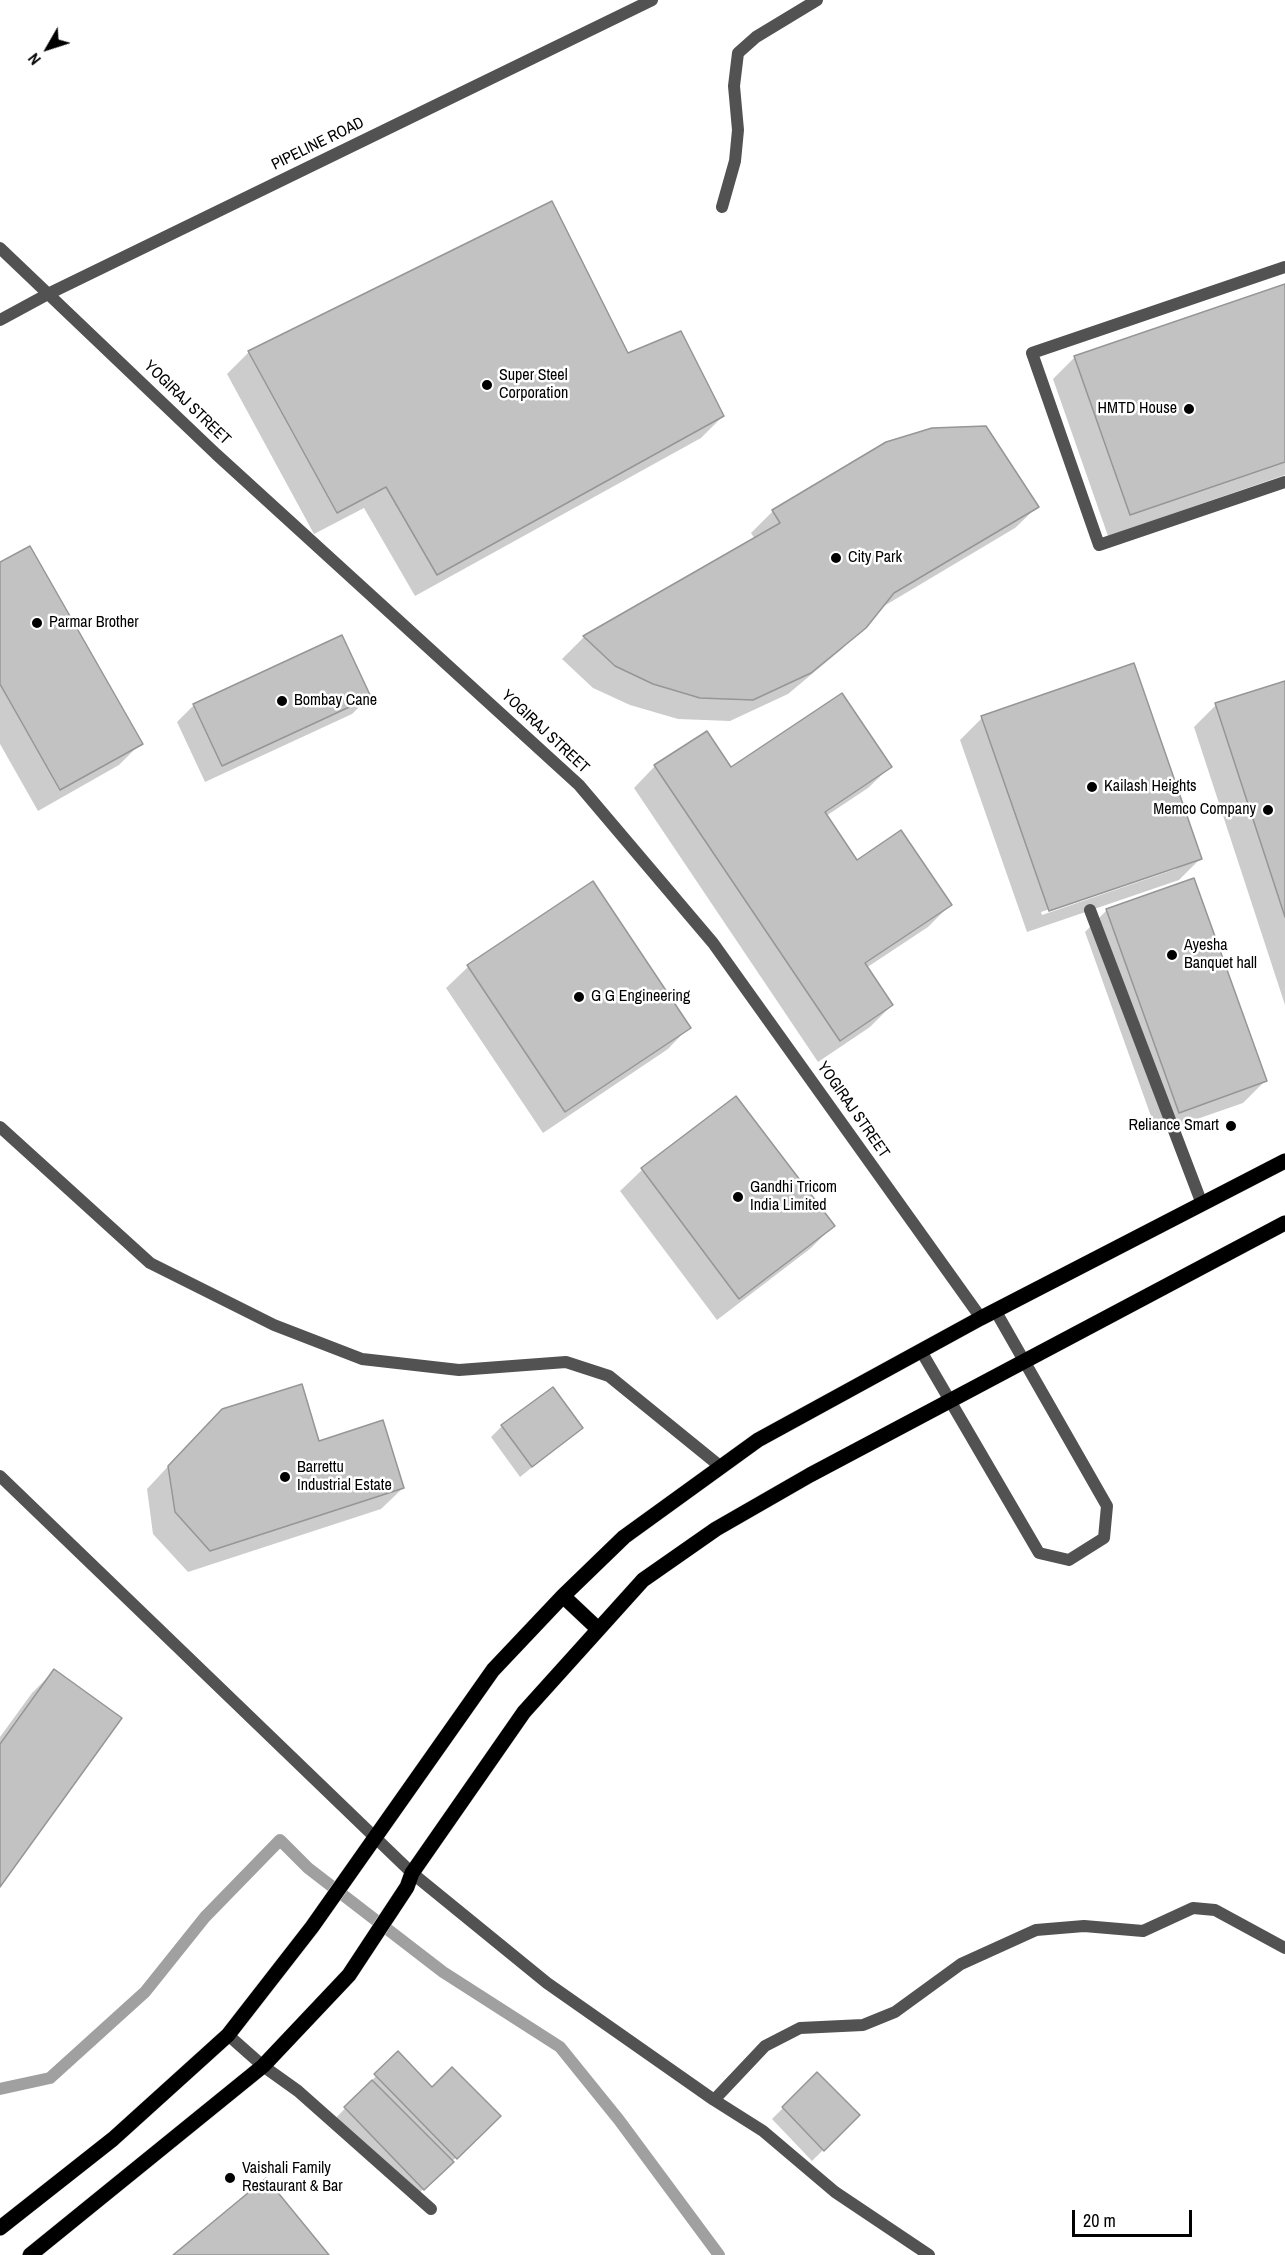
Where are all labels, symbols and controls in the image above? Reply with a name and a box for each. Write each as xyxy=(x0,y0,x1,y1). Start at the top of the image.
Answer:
north arrow xyxy=(18,18,78,78)
text: N xyxy=(22,49,46,70)
street label: PIPELINE ROAD xyxy=(269,113,367,175)
street label: YOGIRAJ STREET xyxy=(140,357,234,449)
place label: Super Steel Corporation xyxy=(499,366,568,404)
marker: Super Steel Corporation xyxy=(480,378,494,392)
place label: HMTD House xyxy=(1098,399,1177,419)
marker: HMTD House xyxy=(1182,402,1196,416)
place label: City Park xyxy=(848,548,902,568)
marker: City Park xyxy=(829,551,843,565)
place label: Parmar Brother xyxy=(49,613,139,633)
marker: Parmar Brother xyxy=(30,616,44,630)
street label: YOGIRAJ STREET xyxy=(497,686,593,778)
place label: Bombay Cane xyxy=(294,691,377,711)
marker: Bombay Cane xyxy=(275,694,289,708)
place label: Kailash Heights xyxy=(1104,777,1197,797)
marker: Kailash Heights xyxy=(1085,780,1099,794)
place label: Memco Company xyxy=(1153,800,1256,820)
marker: Memco Company xyxy=(1261,803,1275,817)
place label: Ayesha Banquet hall xyxy=(1184,936,1257,974)
marker: Ayesha Banquet hall xyxy=(1165,948,1179,962)
place label: G G Engineering xyxy=(591,987,690,1007)
marker: G G Engineering xyxy=(572,990,586,1004)
street label: YOGIRAJ STREET xyxy=(813,1058,893,1162)
place label: Reliance Smart xyxy=(1129,1116,1219,1136)
marker: Reliance Smart xyxy=(1224,1119,1238,1133)
place label: Gandhi Tricom India Limited xyxy=(750,1178,837,1216)
marker: Gandhi Tricom India Limited xyxy=(731,1190,745,1204)
place label: Barrettu Industrial Estate xyxy=(297,1458,392,1496)
marker: Barrettu Industrial Estate xyxy=(278,1470,292,1484)
place label: Vaishali Family Restaurant & Bar xyxy=(242,2159,343,2197)
marker: Vaishali Family Restaurant & Bar xyxy=(223,2171,237,2185)
scale bar xyxy=(1075,2198,1195,2236)
text: 20 m xyxy=(1083,2208,1116,2233)

